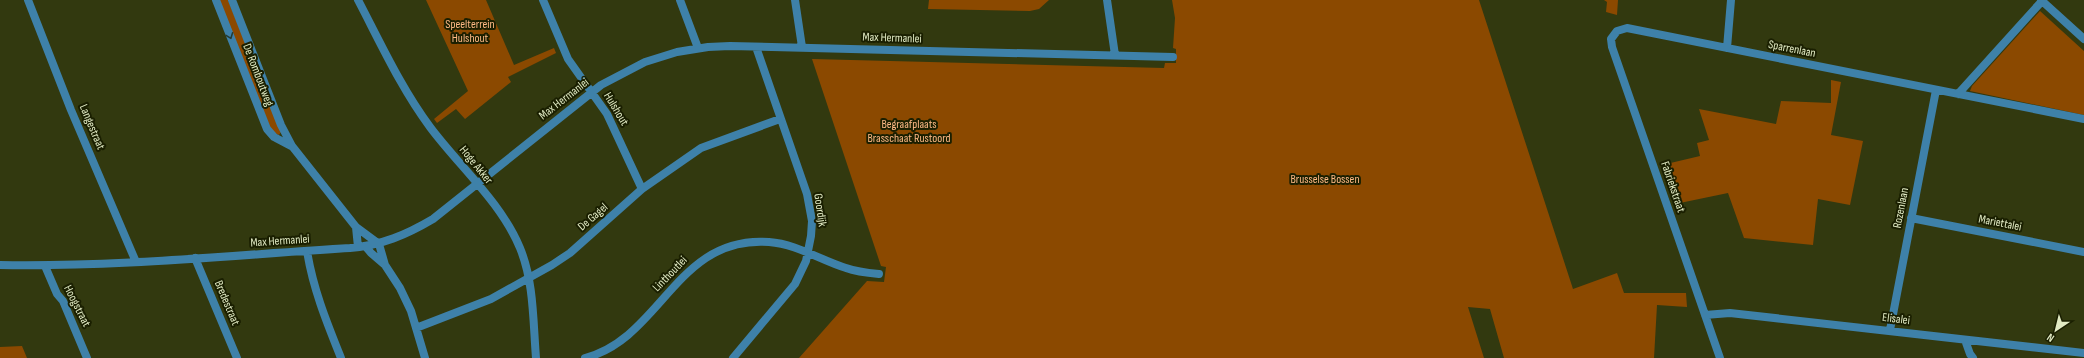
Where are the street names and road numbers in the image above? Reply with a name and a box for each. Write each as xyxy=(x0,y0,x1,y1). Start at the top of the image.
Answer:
street label: Max Hermanlei xyxy=(862,29,922,47)
street label: Sparrenlaan xyxy=(1767,37,1817,61)
street label: De Romboutweg xyxy=(239,42,277,109)
street label: Max Hermanlei xyxy=(536,75,592,123)
street label: Hulshout xyxy=(600,90,632,129)
street label: Langestraat xyxy=(76,102,108,152)
street label: Hoge Akker xyxy=(456,143,496,188)
street label: Fabriekstraat xyxy=(1657,160,1689,215)
street label: Rozenlaan xyxy=(1890,186,1912,230)
street label: Goordijk xyxy=(810,193,830,228)
street label: De Gagel xyxy=(575,200,611,234)
street label: Mariettalei xyxy=(1977,211,2023,235)
street label: Max Hermanlei xyxy=(250,231,310,251)
street label: Linthoutlei xyxy=(649,253,691,295)
street label: Bredestraat xyxy=(211,278,243,328)
street label: Hoogstraat xyxy=(60,283,94,330)
street label: Elisalei xyxy=(1881,310,1911,328)

